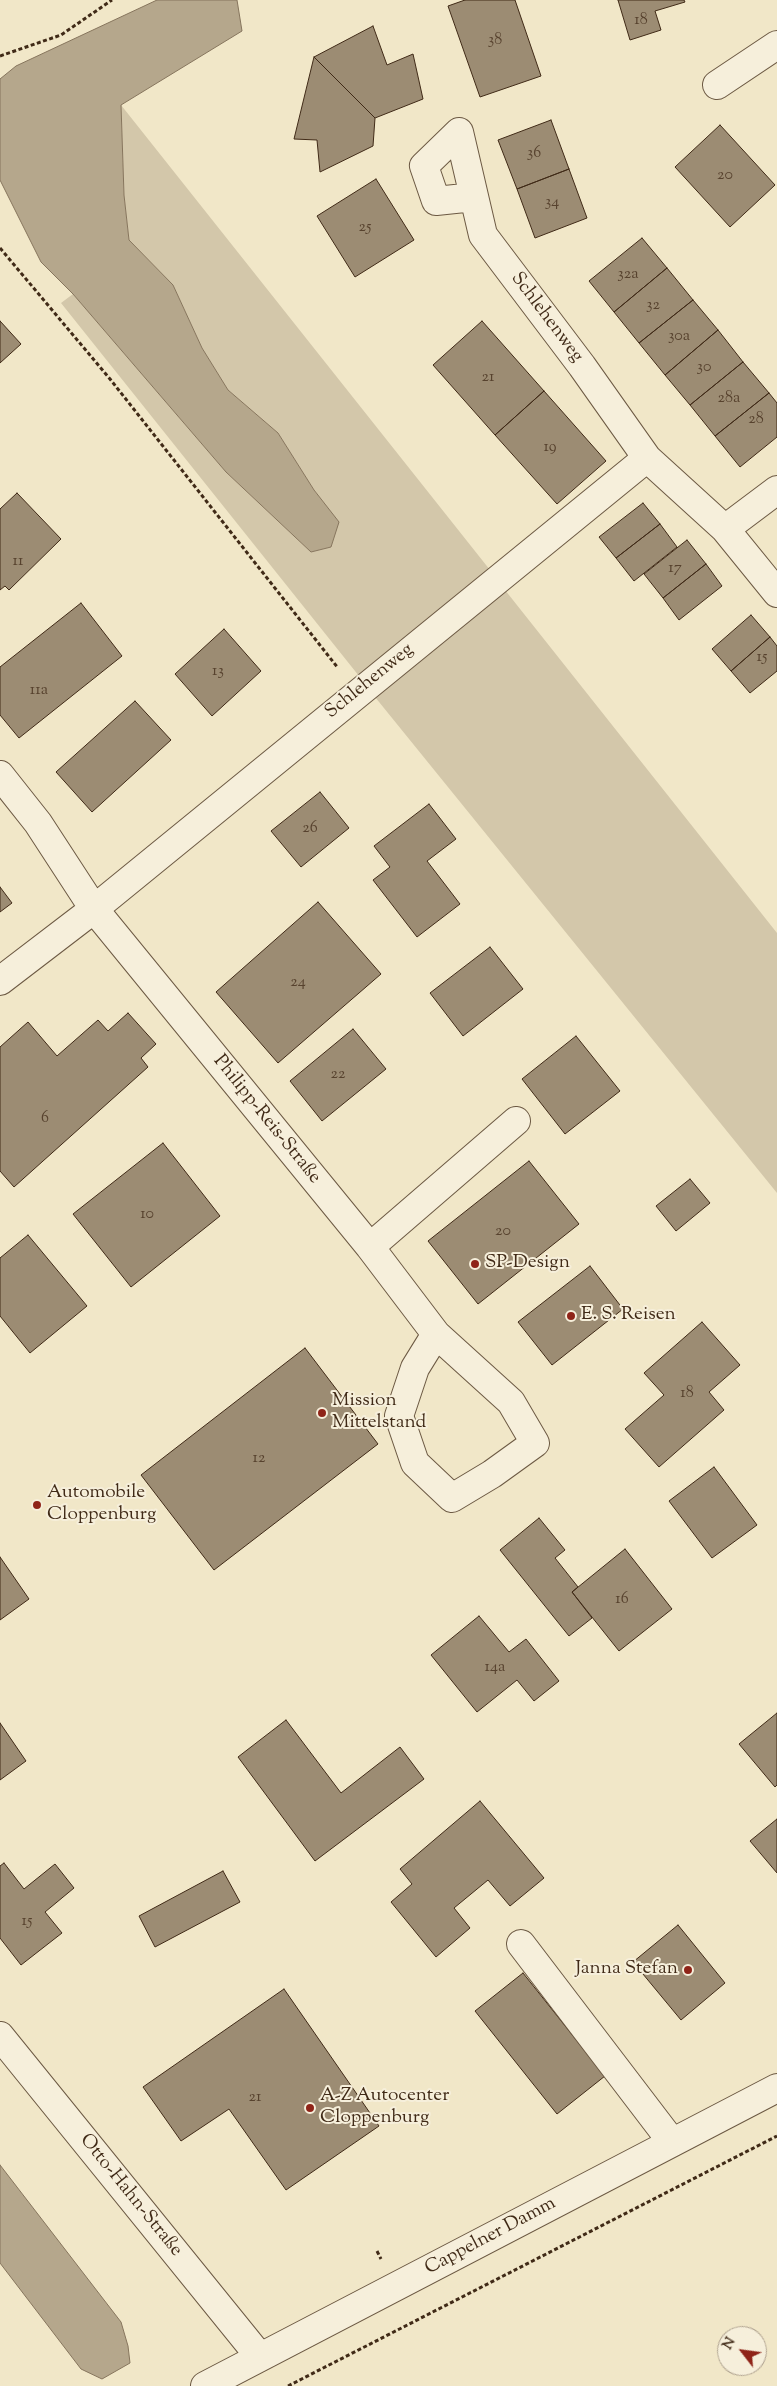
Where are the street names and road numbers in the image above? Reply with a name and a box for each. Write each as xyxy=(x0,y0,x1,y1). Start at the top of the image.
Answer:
street label: Schlehenweg xyxy=(505,268,587,368)
street label: Schlehenweg xyxy=(321,639,419,725)
street label: Philipp-Reis-Straße xyxy=(207,1051,325,1189)
street label: Otto-Hahn-Straße xyxy=(74,2130,186,2262)
street label: Cappelner Damm xyxy=(422,2193,560,2281)

